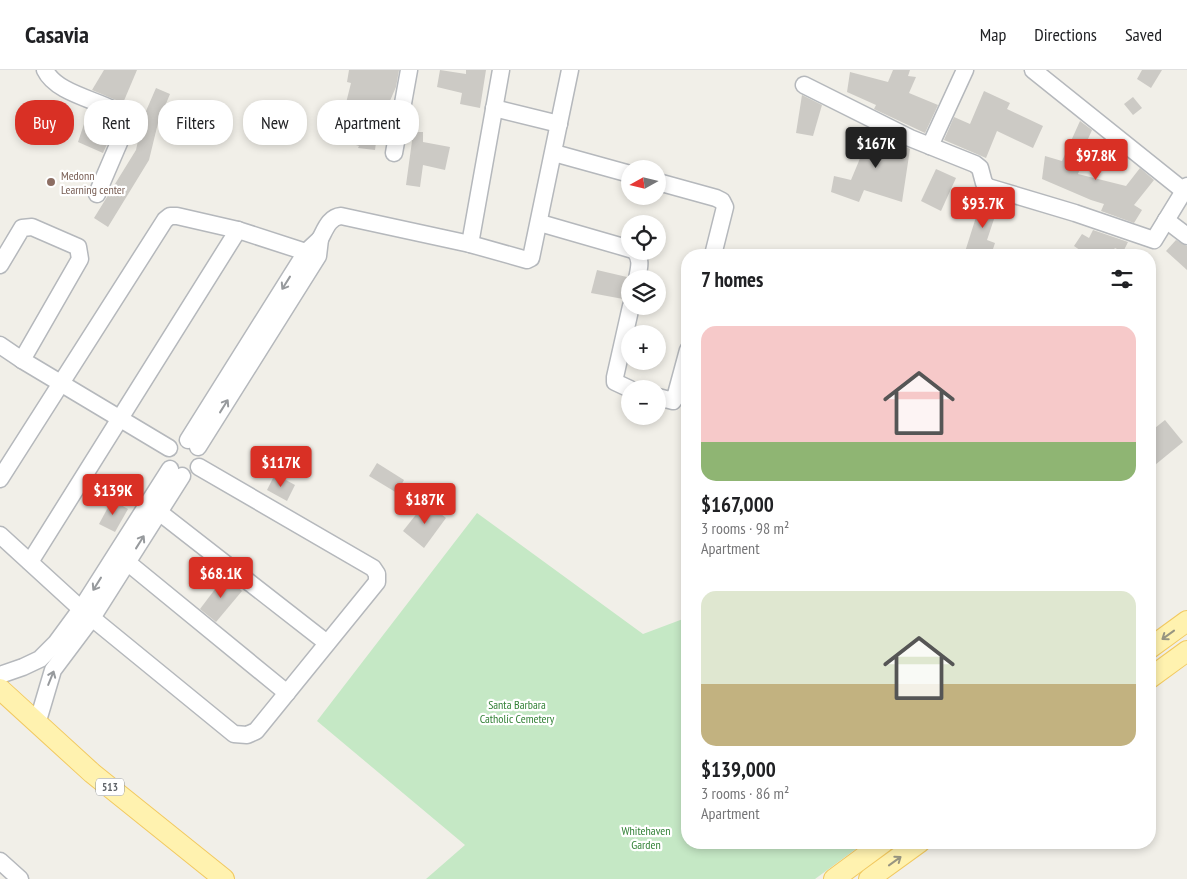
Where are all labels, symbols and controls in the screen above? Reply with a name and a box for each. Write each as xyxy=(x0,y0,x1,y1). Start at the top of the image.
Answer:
text: Casavia xyxy=(25,19,89,50)
text: Map xyxy=(980,23,1006,46)
text: Directions xyxy=(1034,23,1097,46)
text: Saved xyxy=(1125,23,1162,46)
chip: Buy xyxy=(15,100,74,145)
chip: Rent xyxy=(84,100,148,145)
chip: Filters xyxy=(158,100,233,145)
chip: New xyxy=(243,100,307,145)
chip: Apartment xyxy=(317,100,419,145)
pin: $167K xyxy=(841,126,911,169)
text: $167K xyxy=(857,133,895,153)
pin: $97.8K xyxy=(1055,138,1137,181)
text: $97.8K xyxy=(1076,145,1116,165)
north arrow xyxy=(621,160,666,205)
map controls xyxy=(621,160,666,425)
place label: Medonn Learning center xyxy=(61,168,126,197)
marker: Medonn Learning center xyxy=(45,176,57,188)
pin: $93.7K xyxy=(942,186,1024,229)
text: $93.7K xyxy=(962,193,1004,213)
button: locate xyxy=(621,215,666,260)
icon: filters xyxy=(1108,265,1136,293)
text: 7 homes xyxy=(701,266,763,293)
button: layers xyxy=(621,270,666,315)
one-way arrow xyxy=(281,275,291,289)
button: + xyxy=(621,325,666,370)
icon: home xyxy=(874,358,964,448)
button: − xyxy=(621,380,666,425)
one-way arrow xyxy=(220,399,230,413)
pin: $117K xyxy=(246,446,316,488)
text: $117K xyxy=(262,452,300,472)
pin: $139K xyxy=(78,474,148,516)
text: $139K xyxy=(94,480,132,500)
pin: $187K xyxy=(390,482,460,525)
text: $187K xyxy=(406,489,444,509)
text: $167,000 xyxy=(701,491,774,518)
text: 3 rooms · 98 m² xyxy=(701,518,789,538)
one-way arrow xyxy=(135,536,145,550)
text: Apartment xyxy=(701,538,760,558)
pin: $68.1K xyxy=(180,556,262,599)
text: $68.1K xyxy=(200,563,242,583)
one-way arrow xyxy=(92,577,102,591)
icon: home xyxy=(874,623,964,713)
one-way arrow xyxy=(1162,629,1176,640)
one-way arrow xyxy=(46,671,56,686)
park label: Santa Barbara Catholic Cemetery xyxy=(480,697,555,726)
text: $139,000 xyxy=(701,756,776,783)
road number: 513 xyxy=(96,779,124,796)
text: 3 rooms · 86 m² xyxy=(701,783,789,803)
text: Apartment xyxy=(701,803,760,823)
park label: Whitehaven Garden xyxy=(621,823,671,852)
one-way arrow xyxy=(888,856,902,866)

